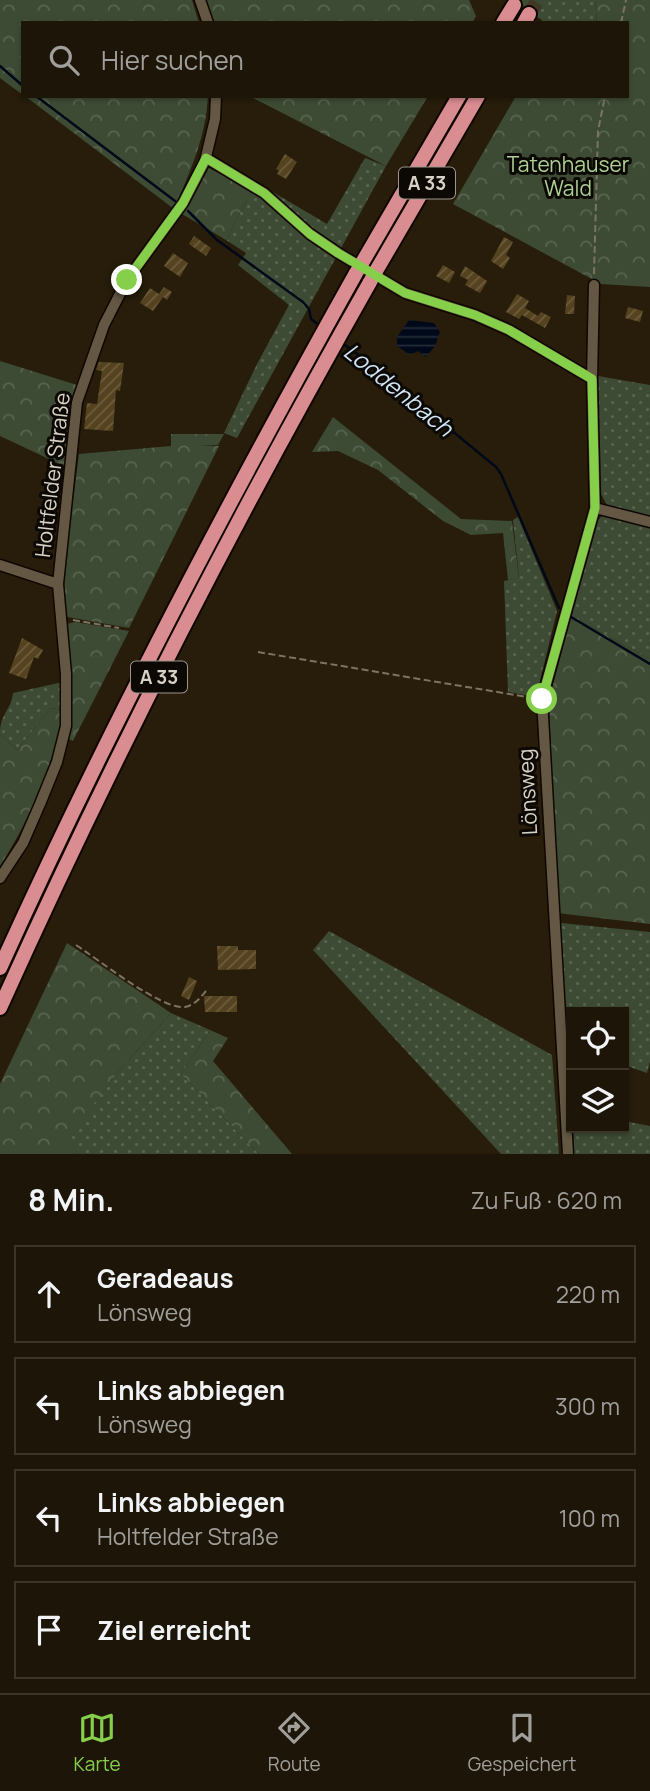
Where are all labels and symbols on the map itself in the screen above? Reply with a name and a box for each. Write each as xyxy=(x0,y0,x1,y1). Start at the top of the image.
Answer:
park label: Tatenhauser Wald xyxy=(507,150,630,202)
road number: A 33 xyxy=(399,168,455,198)
route end xyxy=(111,264,142,295)
water label: Loddenbach xyxy=(338,335,461,444)
street label: Holtfelder Straße xyxy=(28,391,76,559)
road number: A 33 xyxy=(131,662,187,692)
route start xyxy=(526,683,557,714)
street label: Lönsweg xyxy=(511,748,543,836)

